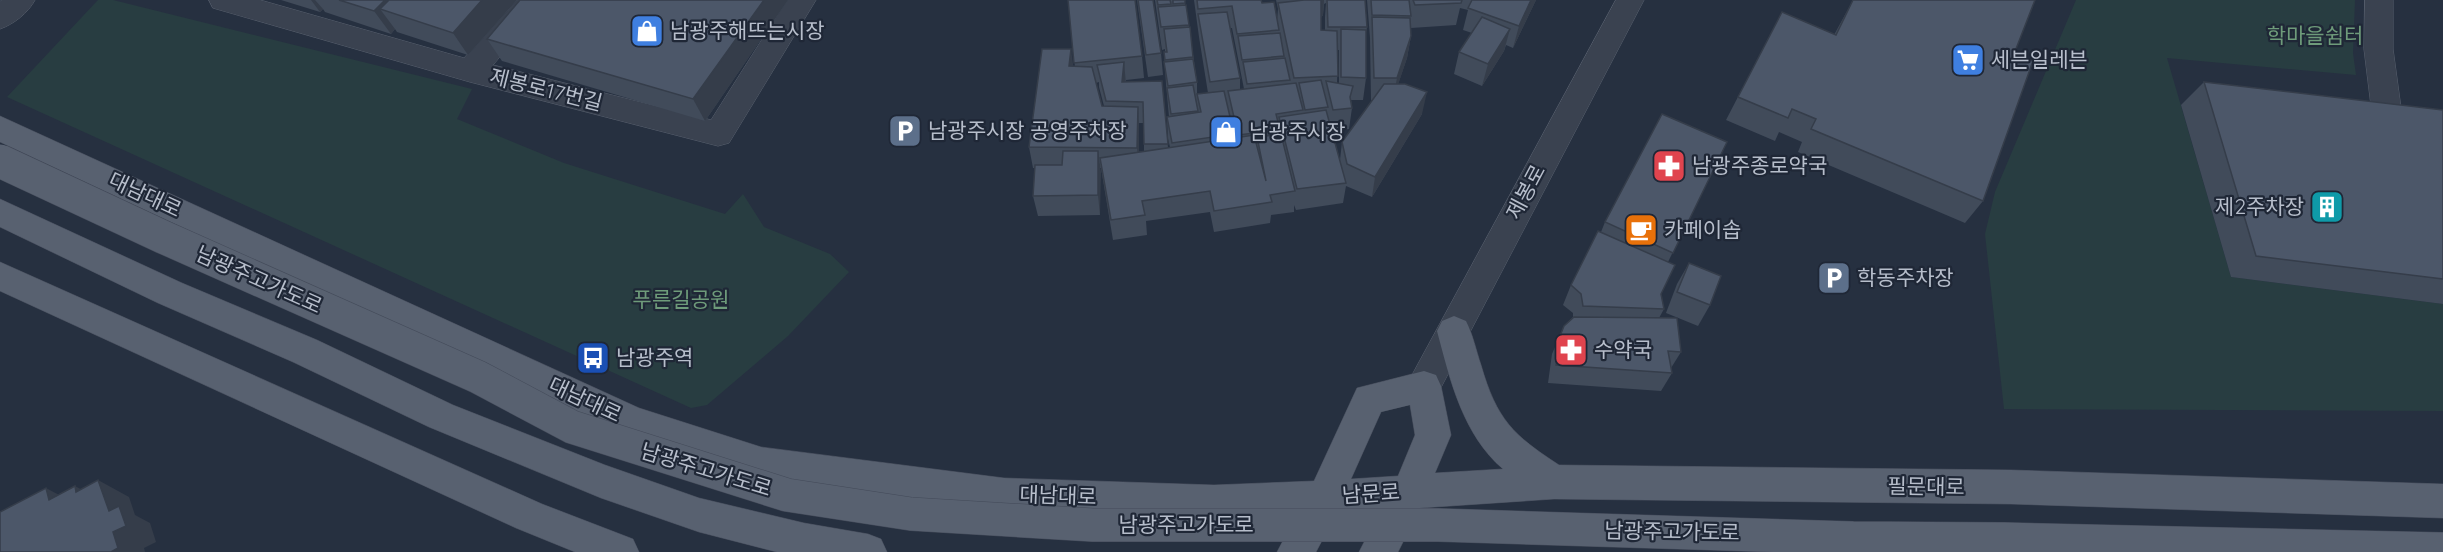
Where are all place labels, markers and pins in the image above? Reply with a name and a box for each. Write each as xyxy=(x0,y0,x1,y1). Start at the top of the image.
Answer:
shop icon: 남광주해뜨는시장 xyxy=(629,13,665,49)
place label: 남광주해뜨는시장 xyxy=(670,17,825,43)
supermarket icon: 세븐일레븐 xyxy=(1950,42,1986,78)
place label: 세븐일레븐 xyxy=(1991,46,2088,72)
parking icon: 남광주시장 공영주차장 xyxy=(887,113,923,149)
shop icon: 남광주시장 xyxy=(1208,114,1244,150)
place label: 남광주시장 공영주차장 xyxy=(928,117,1127,143)
place label: 남광주시장 xyxy=(1249,118,1346,144)
pharmacy icon: 남광주종로약국 xyxy=(1651,148,1687,184)
place label: 남광주종로약국 xyxy=(1692,152,1827,178)
building icon: 제2주차장 xyxy=(2309,189,2345,225)
place label: 제2주차장 xyxy=(2215,193,2304,219)
cafe icon: 카페이솝 xyxy=(1623,212,1659,248)
place label: 카페이솝 xyxy=(1664,216,1741,242)
parking icon: 학동주차장 xyxy=(1816,260,1852,296)
place label: 학동주차장 xyxy=(1857,264,1954,290)
pharmacy icon: 수약국 xyxy=(1553,332,1589,368)
place label: 수약국 xyxy=(1594,336,1652,362)
bus stop icon: 남광주역 xyxy=(575,340,611,376)
place label: 남광주역 xyxy=(616,344,693,370)

